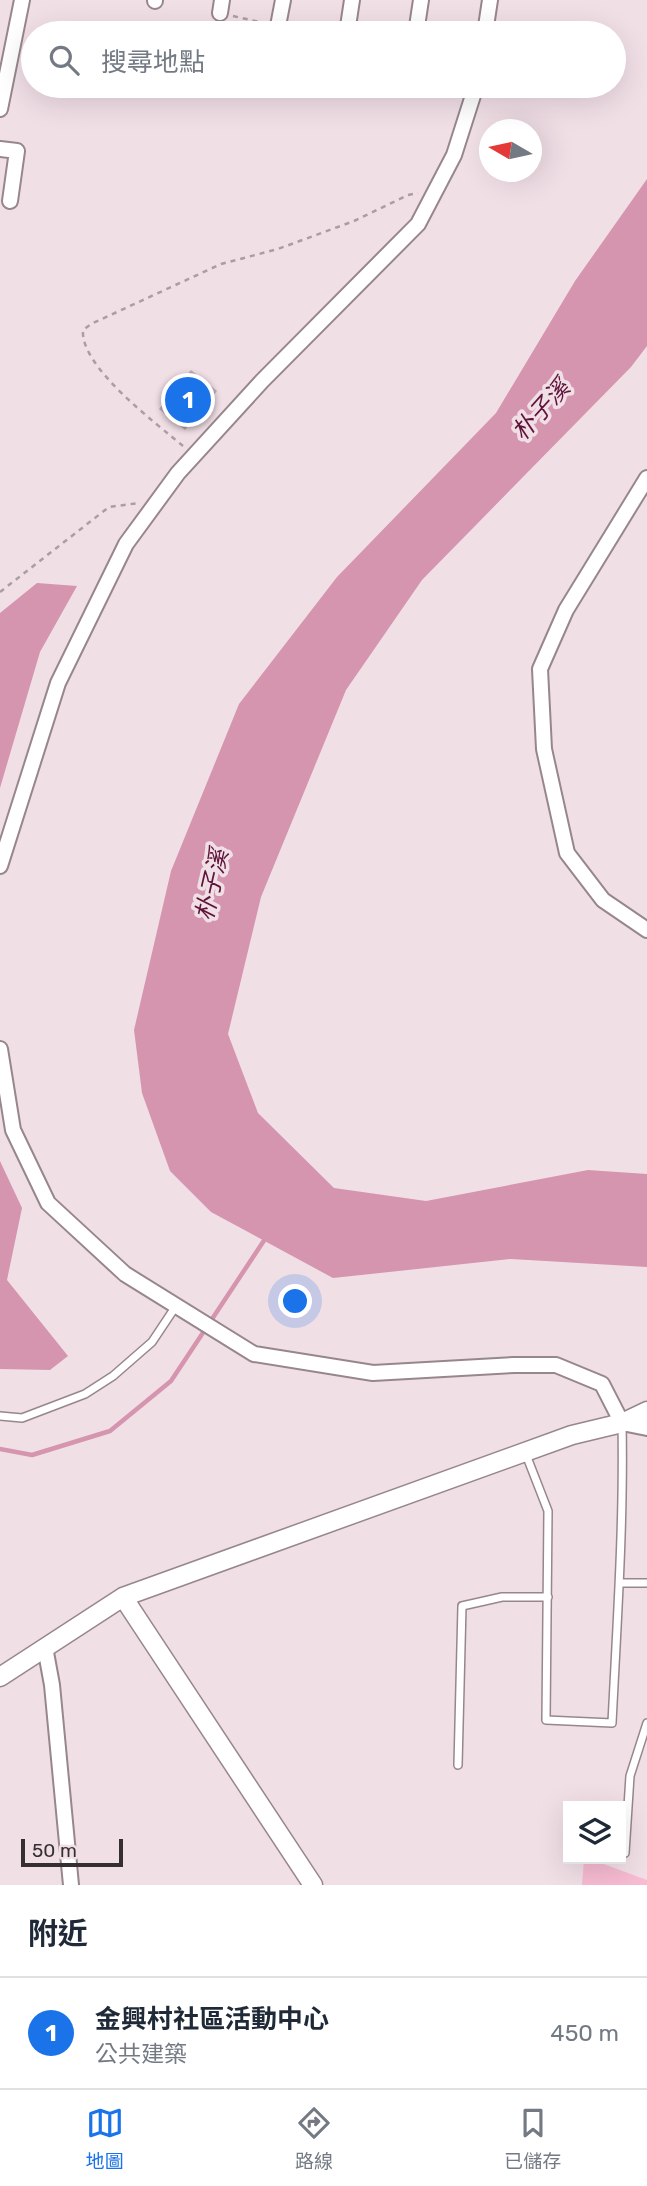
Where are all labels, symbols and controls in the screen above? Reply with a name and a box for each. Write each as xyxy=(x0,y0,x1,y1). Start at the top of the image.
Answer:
search box xyxy=(21,21,626,98)
icon: search xyxy=(45,41,83,79)
text: 搜尋地點 xyxy=(101,47,205,78)
north arrow xyxy=(479,119,542,182)
water label: 朴子溪 xyxy=(507,372,578,446)
pin: 1 xyxy=(165,374,211,426)
water label: 朴子溪 xyxy=(190,844,234,923)
your location xyxy=(278,1284,312,1318)
map controls xyxy=(563,1801,626,1864)
button: layers xyxy=(563,1801,626,1864)
scale bar xyxy=(21,1836,122,1868)
text: 50 m xyxy=(32,1839,77,1862)
text: 附近 xyxy=(28,1916,88,1952)
text: 金興村社區活動中心 xyxy=(95,2004,329,2035)
text: 1 xyxy=(45,2019,57,2047)
text: 450 m xyxy=(550,2019,619,2047)
text: 公共建築 xyxy=(95,2040,187,2068)
tab: 地圖 xyxy=(86,2104,124,2173)
tab: 路線 xyxy=(295,2104,333,2173)
tab: 已儲存 xyxy=(504,2104,561,2173)

